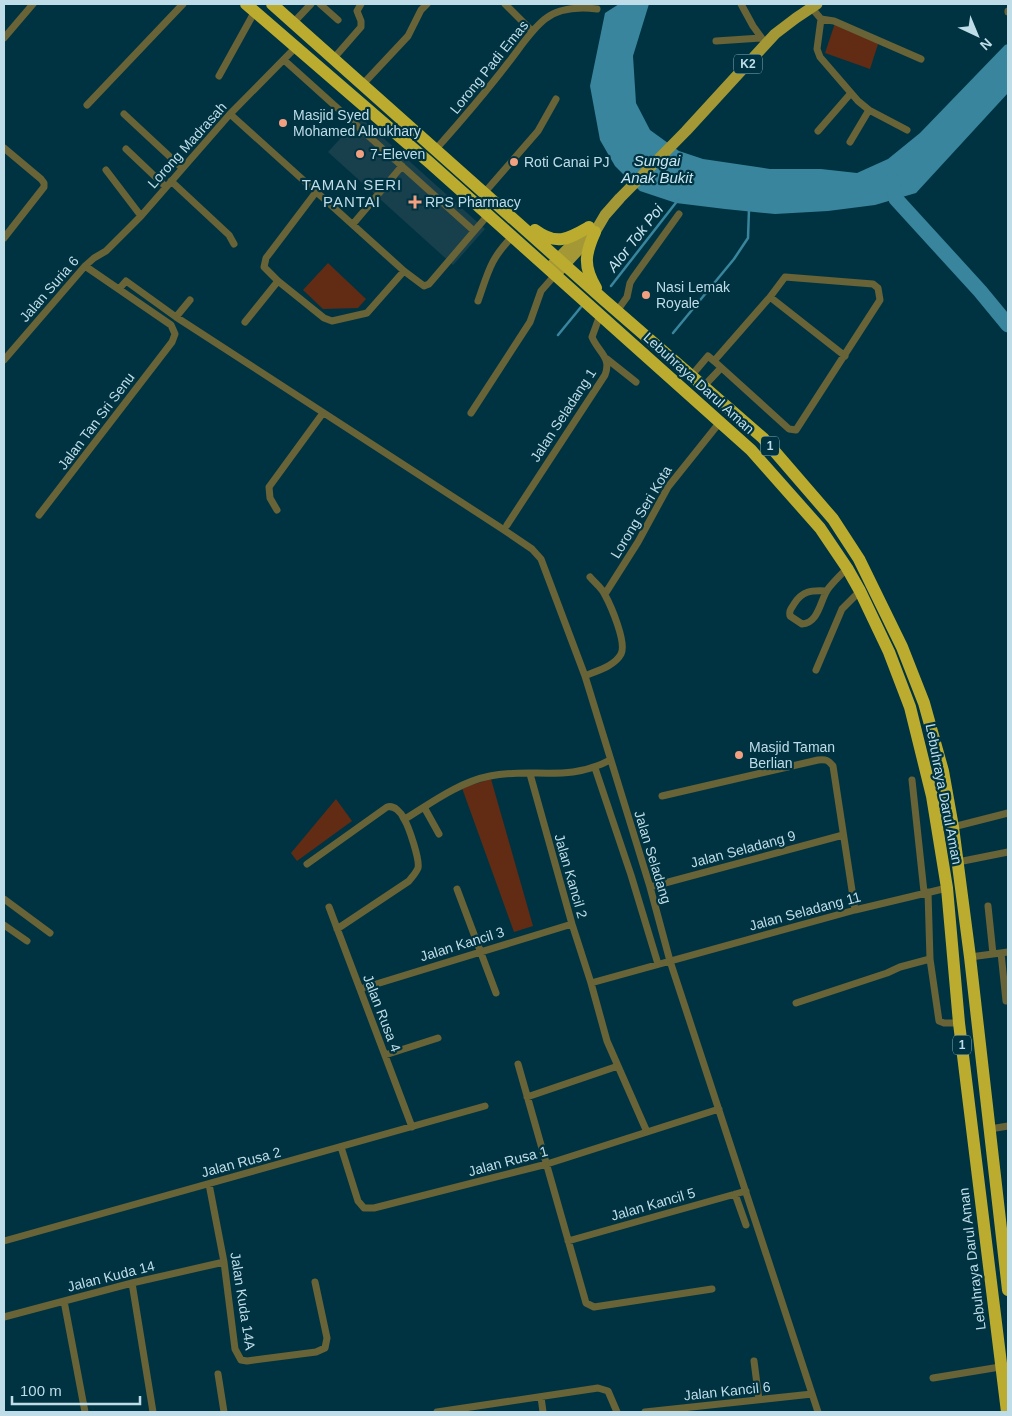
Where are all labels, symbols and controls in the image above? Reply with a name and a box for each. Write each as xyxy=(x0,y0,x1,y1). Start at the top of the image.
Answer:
north arrow xyxy=(952,10,1002,60)
street label: Lorong Padi Emas xyxy=(447,17,531,117)
text: N xyxy=(977,35,995,54)
road number: K2 xyxy=(734,54,762,74)
street label: Lorong Madrasah xyxy=(144,99,230,191)
place label: Masjid Syed Mohamed Albukhary xyxy=(293,107,421,139)
marker: Masjid Syed Mohamed Albukhary xyxy=(277,117,289,129)
place label: 7-Eleven xyxy=(370,146,425,162)
marker: 7-Eleven xyxy=(354,148,366,160)
water label: Sungai Anak Bukit xyxy=(620,152,694,186)
place label: Roti Canai PJ xyxy=(524,154,610,170)
marker: Roti Canai PJ xyxy=(508,156,520,168)
district label: TAMAN SERI PANTAI xyxy=(302,176,402,210)
place label: RPS Pharmacy xyxy=(425,194,521,210)
marker: RPS Pharmacy xyxy=(409,196,421,208)
water label: Alor Tok Poi xyxy=(603,201,667,276)
street label: Jalan Suria 6 xyxy=(16,253,82,325)
place label: Nasi Lemak Royale xyxy=(656,279,731,311)
marker: Nasi Lemak Royale xyxy=(640,289,652,301)
street label: Lebuhraya Darul Aman xyxy=(640,329,758,437)
street label: Jalan Seladang 1 xyxy=(527,365,599,465)
street label: Jalan Tan Sri Senu xyxy=(54,369,138,473)
road number: 1 xyxy=(761,436,779,456)
street label: Lorong Seri Kota xyxy=(607,463,675,561)
street label: Lebuhraya Darul Aman xyxy=(922,722,966,866)
place label: Masjid Taman Berlian xyxy=(749,739,835,771)
marker: Masjid Taman Berlian xyxy=(733,749,745,761)
street label: Jalan Seladang xyxy=(631,809,675,905)
street label: Jalan Seladang 9 xyxy=(689,827,798,871)
street label: Jalan Kancil 2 xyxy=(551,832,591,920)
street label: Jalan Seladang 11 xyxy=(747,888,863,934)
street label: Jalan Kancil 3 xyxy=(418,924,506,964)
street label: Jalan Rusa 4 xyxy=(360,972,404,1054)
road number: 1 xyxy=(953,1036,971,1054)
street label: Jalan Rusa 1 xyxy=(466,1143,550,1179)
street label: Jalan Rusa 2 xyxy=(199,1144,283,1180)
street label: Jalan Kancil 5 xyxy=(609,1184,697,1224)
street label: Lebuhraya Darul Aman xyxy=(955,1187,989,1331)
street label: Jalan Kuda 14A xyxy=(227,1251,259,1352)
street label: Jalan Kuda 14 xyxy=(66,1257,157,1295)
scale bar xyxy=(12,1374,140,1406)
street label: Jalan Kancil 6 xyxy=(683,1378,771,1404)
text: 100 m xyxy=(20,1382,62,1399)

